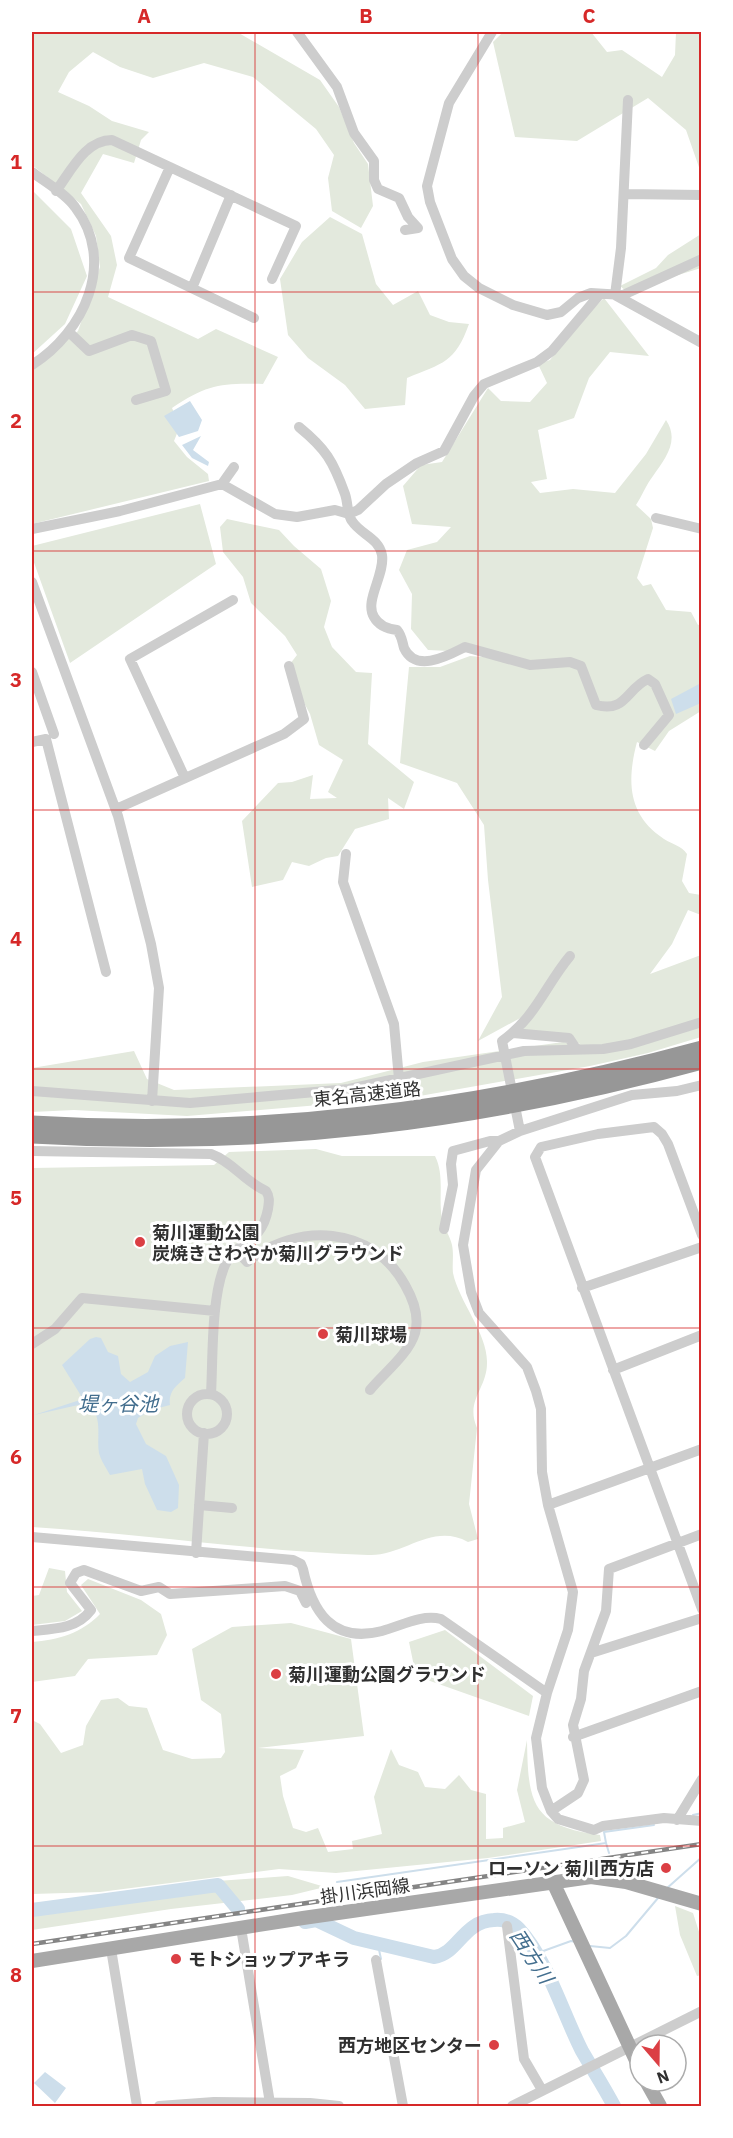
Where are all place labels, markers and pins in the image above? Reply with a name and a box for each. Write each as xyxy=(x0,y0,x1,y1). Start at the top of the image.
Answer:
place label: 菊川運動公園 炭焼きさわやか菊川グラウンド xyxy=(152,1221,404,1265)
marker: 菊川運動公園 炭焼きさわやか菊川グラウンド xyxy=(133,1235,147,1249)
place label: 菊川球場 xyxy=(335,1323,407,1346)
marker: 菊川球場 xyxy=(316,1327,330,1341)
place label: 菊川運動公園グラウンド xyxy=(288,1663,486,1686)
marker: 菊川運動公園グラウンド xyxy=(269,1667,283,1681)
place label: ローソン 菊川西方店 xyxy=(488,1857,654,1880)
marker: ローソン 菊川西方店 xyxy=(659,1861,673,1875)
place label: モトショップアキラ xyxy=(188,1948,350,1971)
marker: モトショップアキラ xyxy=(169,1952,183,1966)
place label: 西方地区センター xyxy=(338,2034,482,2057)
marker: 西方地区センター xyxy=(487,2038,501,2052)

